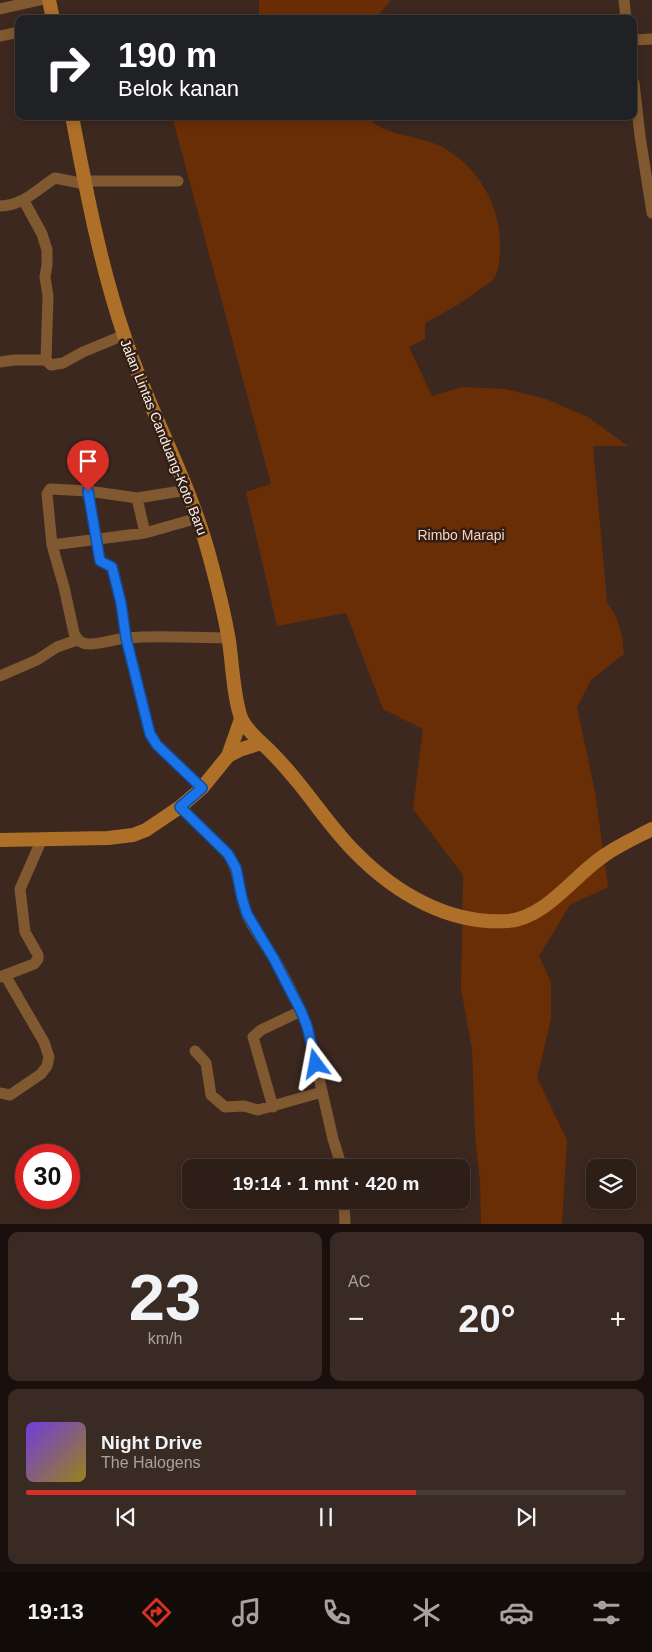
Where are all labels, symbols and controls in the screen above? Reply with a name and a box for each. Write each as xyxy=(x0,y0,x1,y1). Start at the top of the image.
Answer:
icon: right xyxy=(35,35,100,100)
text: 190 m xyxy=(118,35,217,74)
text: Belok kanan xyxy=(118,76,239,101)
street label: Jalan Lintas Canduang-Koto Baru xyxy=(117,337,211,537)
pin xyxy=(67,440,109,491)
icon: arrive xyxy=(74,447,102,475)
park label: Rimbo Marapi xyxy=(417,527,505,543)
position arrow xyxy=(289,1037,341,1089)
speed limit sign: 30 xyxy=(15,1144,80,1209)
map controls xyxy=(586,1159,636,1209)
button: layers xyxy=(586,1159,636,1209)
text: 19:14 · 1 mnt · 420 m xyxy=(233,1173,419,1194)
text: 23 xyxy=(129,1261,201,1334)
text: AC xyxy=(348,1273,370,1290)
text: 20° xyxy=(458,1298,516,1340)
text: − xyxy=(348,1303,364,1334)
text: + xyxy=(610,1303,626,1334)
text: km/h xyxy=(148,1330,182,1347)
text: Night Drive xyxy=(101,1432,202,1453)
text: The Halogens xyxy=(101,1454,201,1471)
icon: previous xyxy=(112,1503,140,1531)
icon: pause xyxy=(312,1503,340,1531)
icon: next xyxy=(512,1503,540,1531)
icon: directions xyxy=(139,1595,174,1630)
icon: music xyxy=(229,1595,264,1630)
icon: phone xyxy=(319,1595,354,1630)
icon: climate xyxy=(409,1595,444,1630)
icon: car xyxy=(499,1595,534,1630)
icon: filters xyxy=(589,1595,624,1630)
text: 19:13 xyxy=(28,1599,84,1624)

